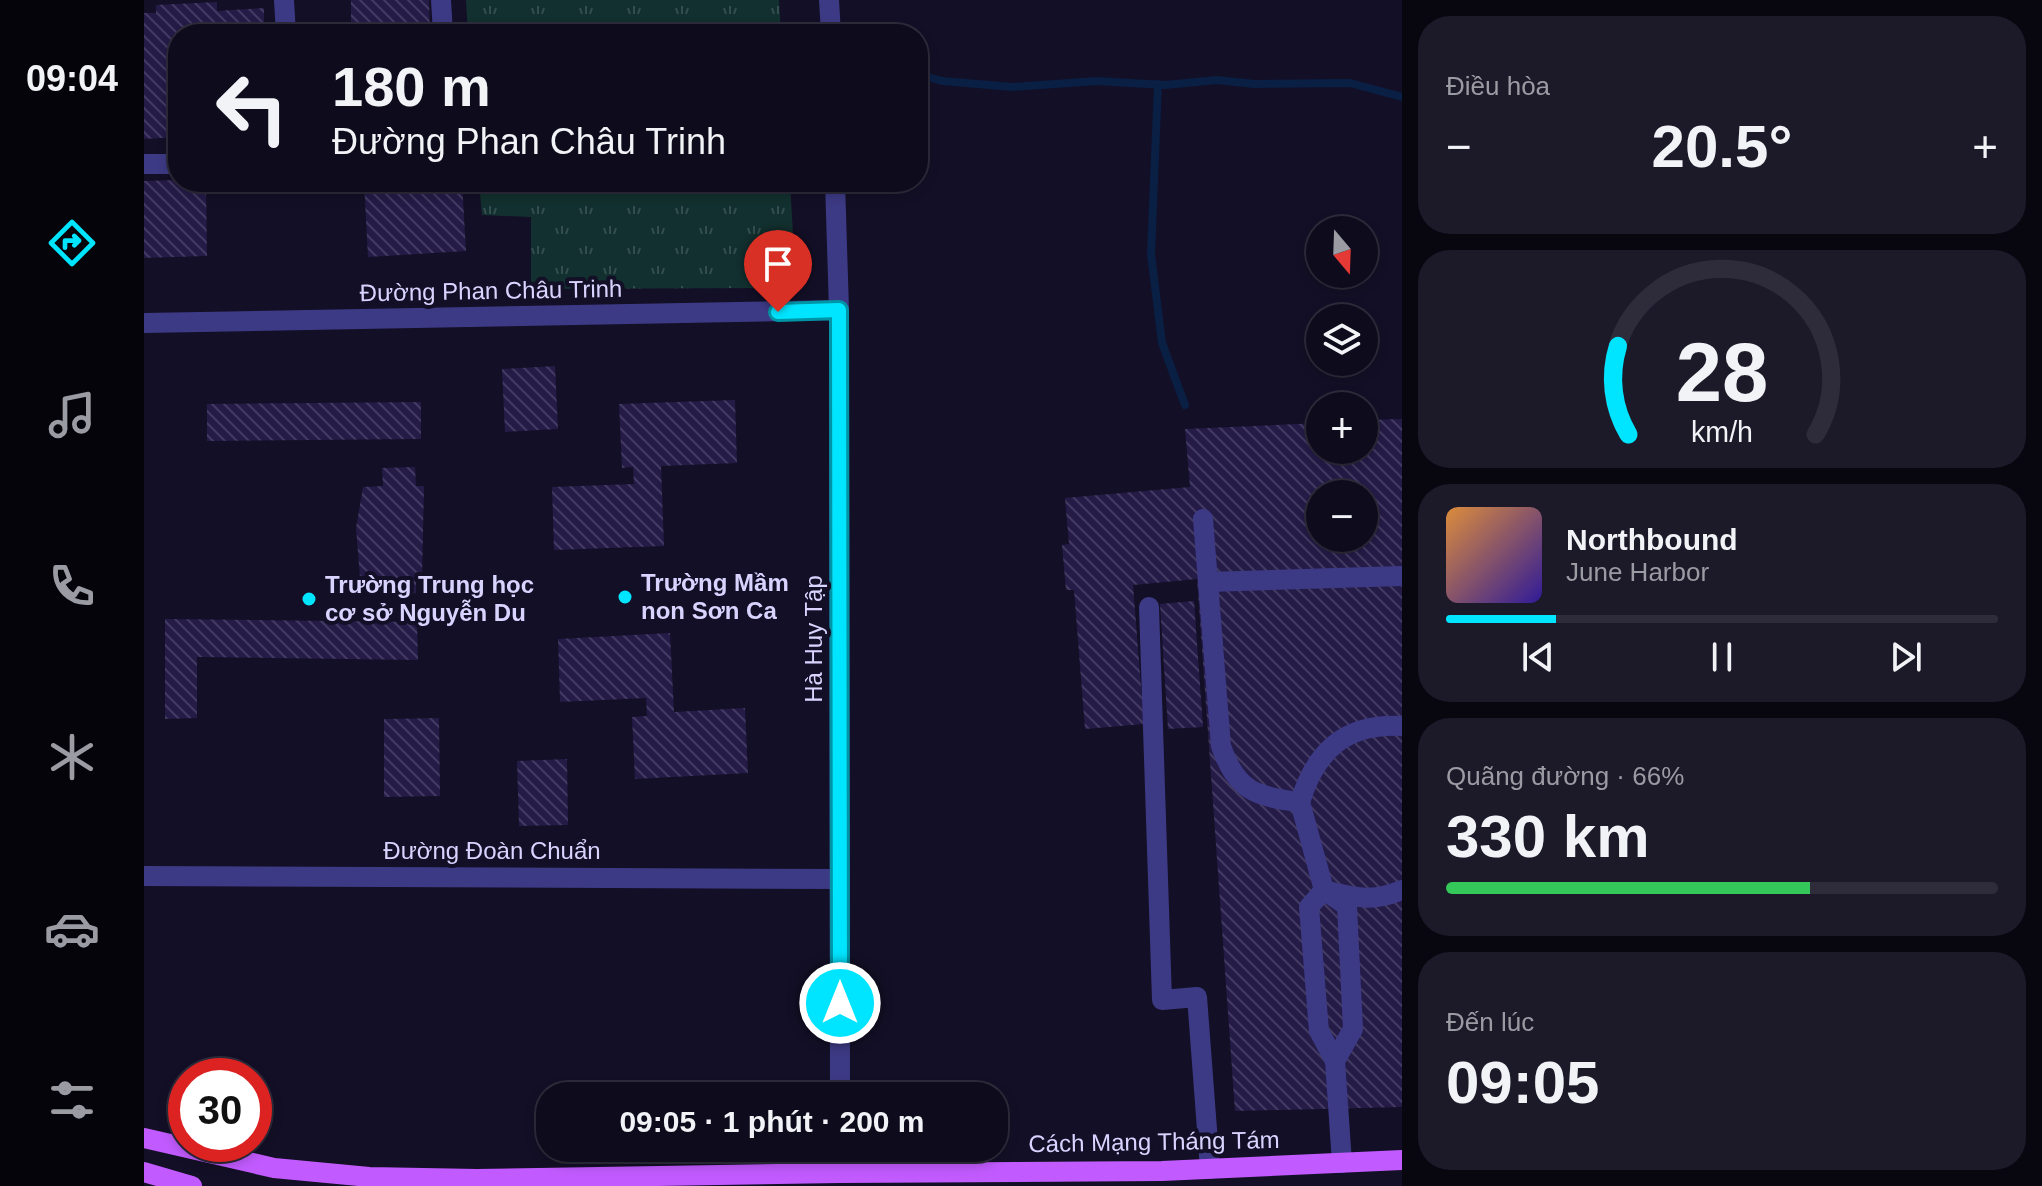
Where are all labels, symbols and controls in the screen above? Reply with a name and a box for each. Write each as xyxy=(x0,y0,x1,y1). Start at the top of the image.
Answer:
text: 180 m xyxy=(332,55,491,118)
icon: left xyxy=(200,56,304,160)
text: 09:04 xyxy=(26,58,118,99)
text: Điều hòa xyxy=(1446,71,1550,101)
text: 20.5° xyxy=(1652,113,1792,180)
text: Đường Phan Châu Trinh xyxy=(332,121,726,162)
text: − xyxy=(1446,122,1472,171)
text: + xyxy=(1972,122,1998,171)
icon: directions xyxy=(44,215,100,271)
north arrow xyxy=(1306,216,1378,288)
map controls xyxy=(1306,216,1378,552)
pin xyxy=(744,230,812,312)
icon: arrive xyxy=(756,242,800,286)
street label: Đường Phan Châu Trinh xyxy=(359,275,623,306)
button: layers xyxy=(1306,304,1378,376)
text: 28 xyxy=(1676,326,1768,419)
icon: music xyxy=(44,387,100,443)
button: + xyxy=(1306,392,1378,464)
text: km/h xyxy=(1691,416,1753,448)
button: − xyxy=(1306,480,1378,552)
text: Northbound xyxy=(1566,523,1738,556)
text: June Harbor xyxy=(1566,557,1709,587)
icon: phone xyxy=(44,558,100,614)
place label: Trường Mầm non Sơn Ca xyxy=(641,569,789,624)
place label: Trường Trung học cơ sở Nguyễn Du xyxy=(325,571,534,626)
street label: Hà Huy Tập xyxy=(800,575,827,703)
marker: Trường Mầm non Sơn Ca xyxy=(616,588,634,606)
marker: Trường Trung học cơ sở Nguyễn Du xyxy=(300,590,318,608)
icon: previous xyxy=(1516,635,1560,679)
icon: pause xyxy=(1700,635,1744,679)
icon: next xyxy=(1884,635,1928,679)
icon: climate xyxy=(44,729,100,785)
text: Quãng đường · 66% xyxy=(1446,761,1684,791)
text: 330 km xyxy=(1446,803,1650,870)
street label: Đường Đoàn Chuẩn xyxy=(383,837,601,864)
icon: car xyxy=(44,901,100,957)
position arrow xyxy=(798,961,882,1045)
text: Đến lúc xyxy=(1446,1007,1534,1037)
text: 09:05 xyxy=(1446,1049,1599,1116)
speed limit sign: 30 xyxy=(168,1058,272,1162)
icon: filters xyxy=(44,1072,100,1128)
text: 09:05 · 1 phút · 200 m xyxy=(619,1105,925,1138)
street label: Cách Mạng Tháng Tám xyxy=(1028,1126,1280,1157)

